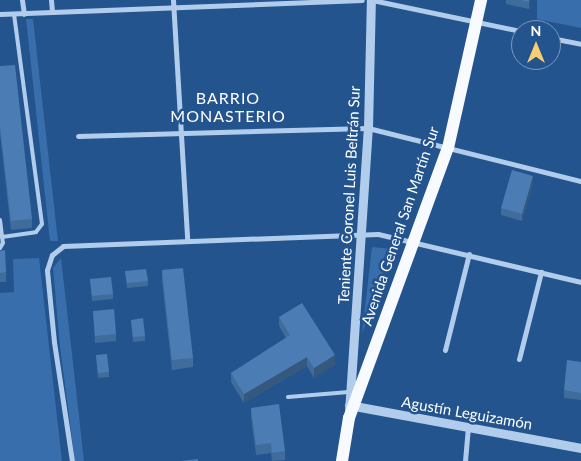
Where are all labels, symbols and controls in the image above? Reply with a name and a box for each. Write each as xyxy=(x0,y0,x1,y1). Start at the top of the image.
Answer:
north arrow xyxy=(511,20,561,70)
text: N xyxy=(531,22,541,39)
street label: Teniente Coronel Luis Beltrán Sur xyxy=(334,85,364,305)
district label: BARRIO MONASTERIO xyxy=(169,88,287,126)
street label: Avenida General San Martín Sur xyxy=(357,124,443,328)
street label: Agustín Leguizamón xyxy=(400,393,534,433)

